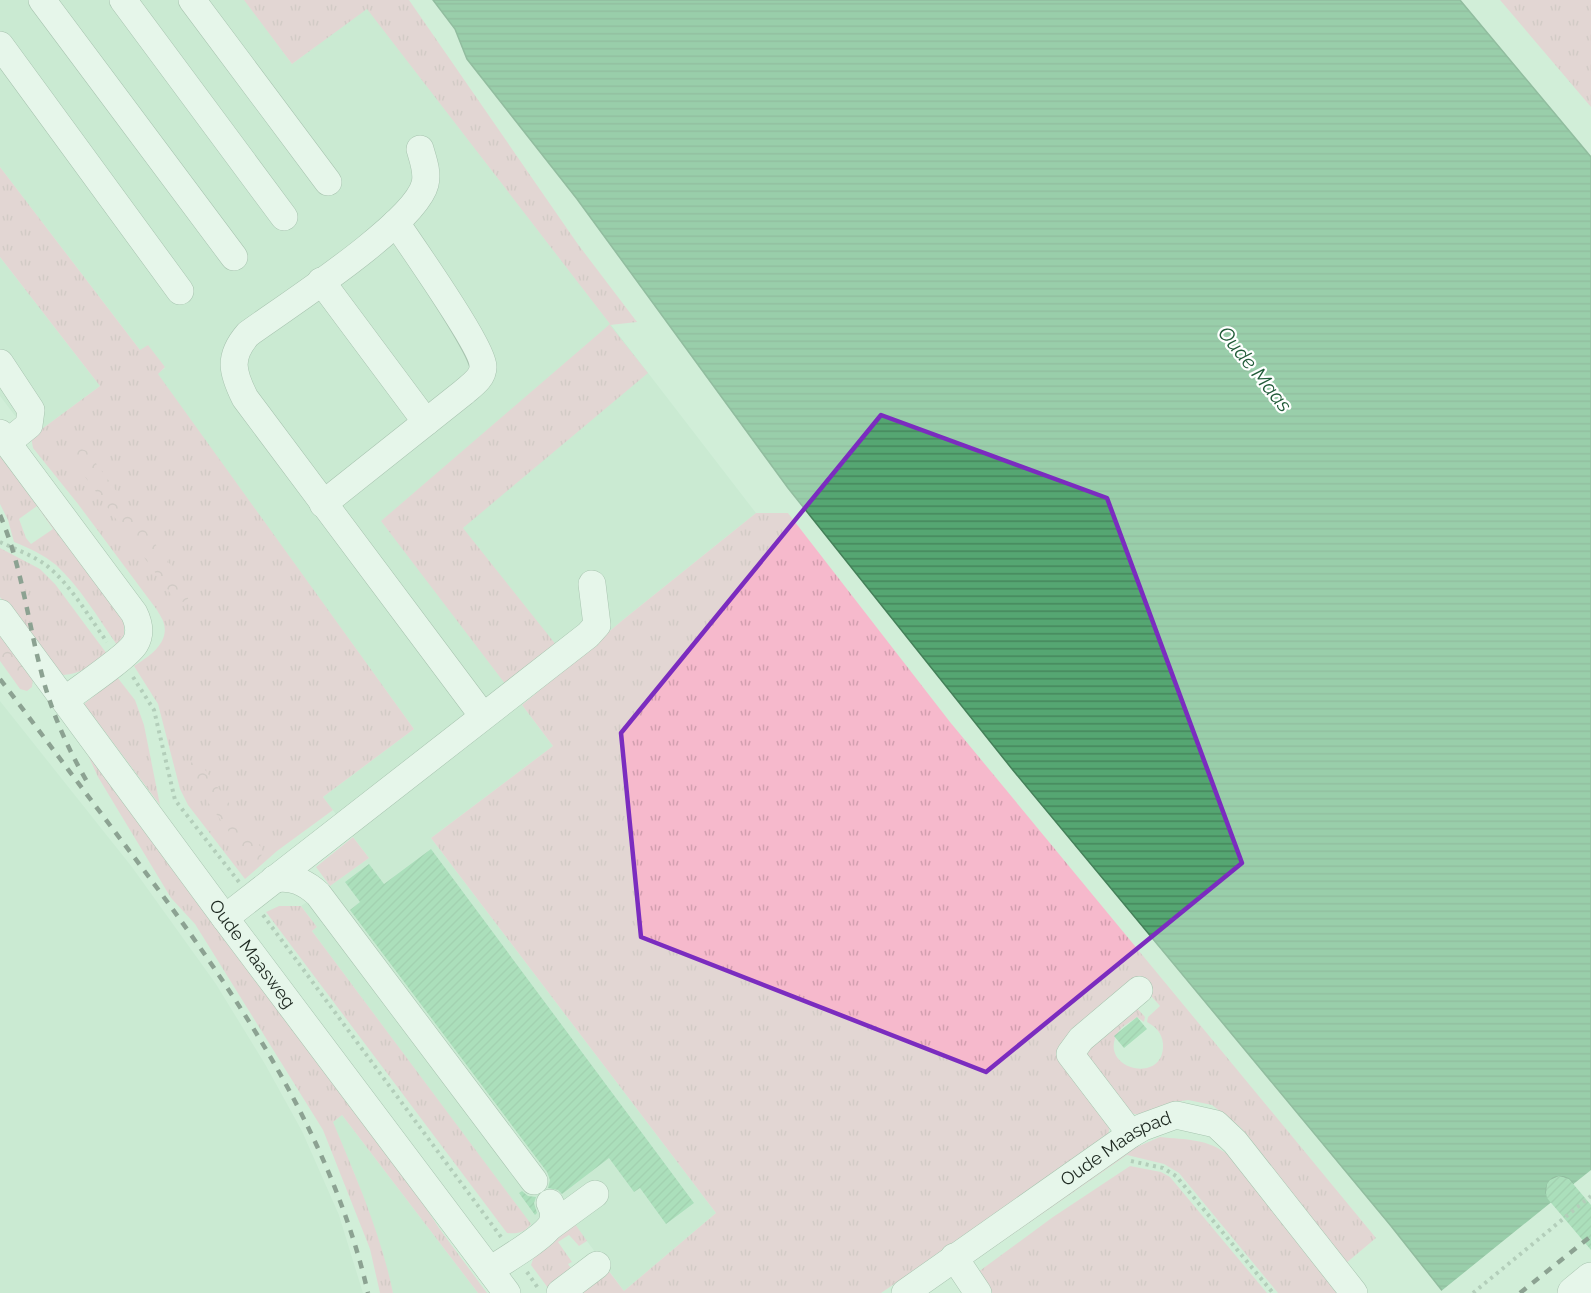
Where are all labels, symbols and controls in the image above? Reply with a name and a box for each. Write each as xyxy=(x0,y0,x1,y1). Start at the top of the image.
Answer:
water label: Oude Maas xyxy=(1213,321,1297,417)
street label: Oude Maasweg xyxy=(205,895,300,1012)
street label: Oude Maaspad xyxy=(1056,1107,1174,1190)

